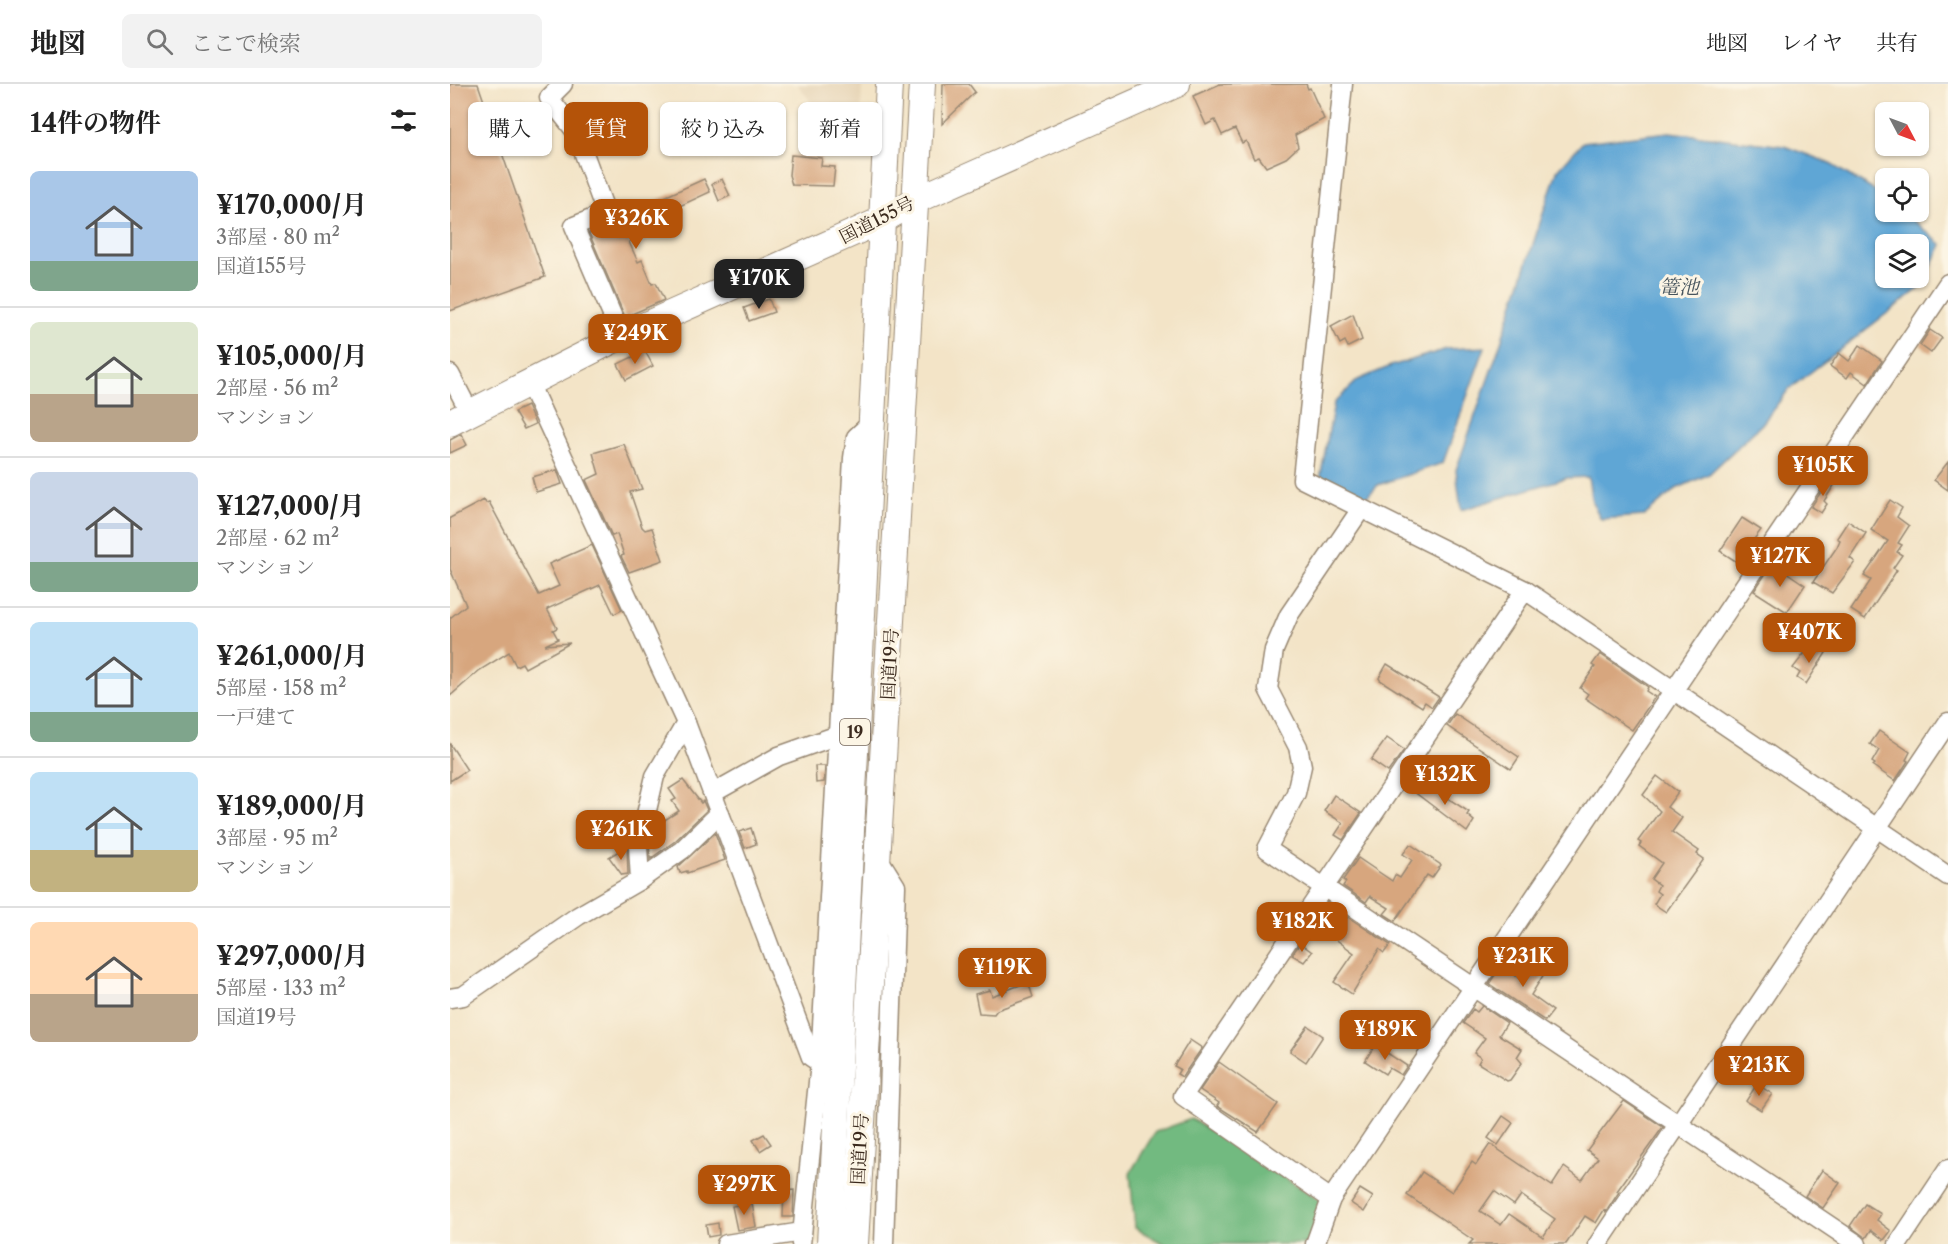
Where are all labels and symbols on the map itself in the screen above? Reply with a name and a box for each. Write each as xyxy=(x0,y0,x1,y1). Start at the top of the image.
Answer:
north arrow xyxy=(1875,102,1929,156)
street label: 国道155号 xyxy=(836,192,918,248)
pin: ¥326K xyxy=(594,199,678,250)
pin: ¥170K xyxy=(717,259,801,310)
water label: 篭池 xyxy=(1659,275,1701,299)
pin: ¥249K xyxy=(593,314,677,365)
pin: ¥105K xyxy=(1781,446,1865,497)
pin: ¥127K xyxy=(1738,537,1822,588)
pin: ¥407K xyxy=(1767,613,1851,664)
street label: 国道19号 xyxy=(877,627,903,701)
road number: 19 xyxy=(840,719,870,745)
pin: ¥132K xyxy=(1403,755,1487,806)
pin: ¥261K xyxy=(579,810,663,861)
pin: ¥182K xyxy=(1260,902,1344,953)
pin: ¥231K xyxy=(1481,937,1565,988)
pin: ¥119K xyxy=(960,948,1044,999)
pin: ¥189K xyxy=(1343,1010,1427,1061)
pin: ¥213K xyxy=(1717,1046,1801,1097)
street label: 国道19号 xyxy=(847,1112,873,1186)
pin: ¥297K xyxy=(702,1165,786,1216)

